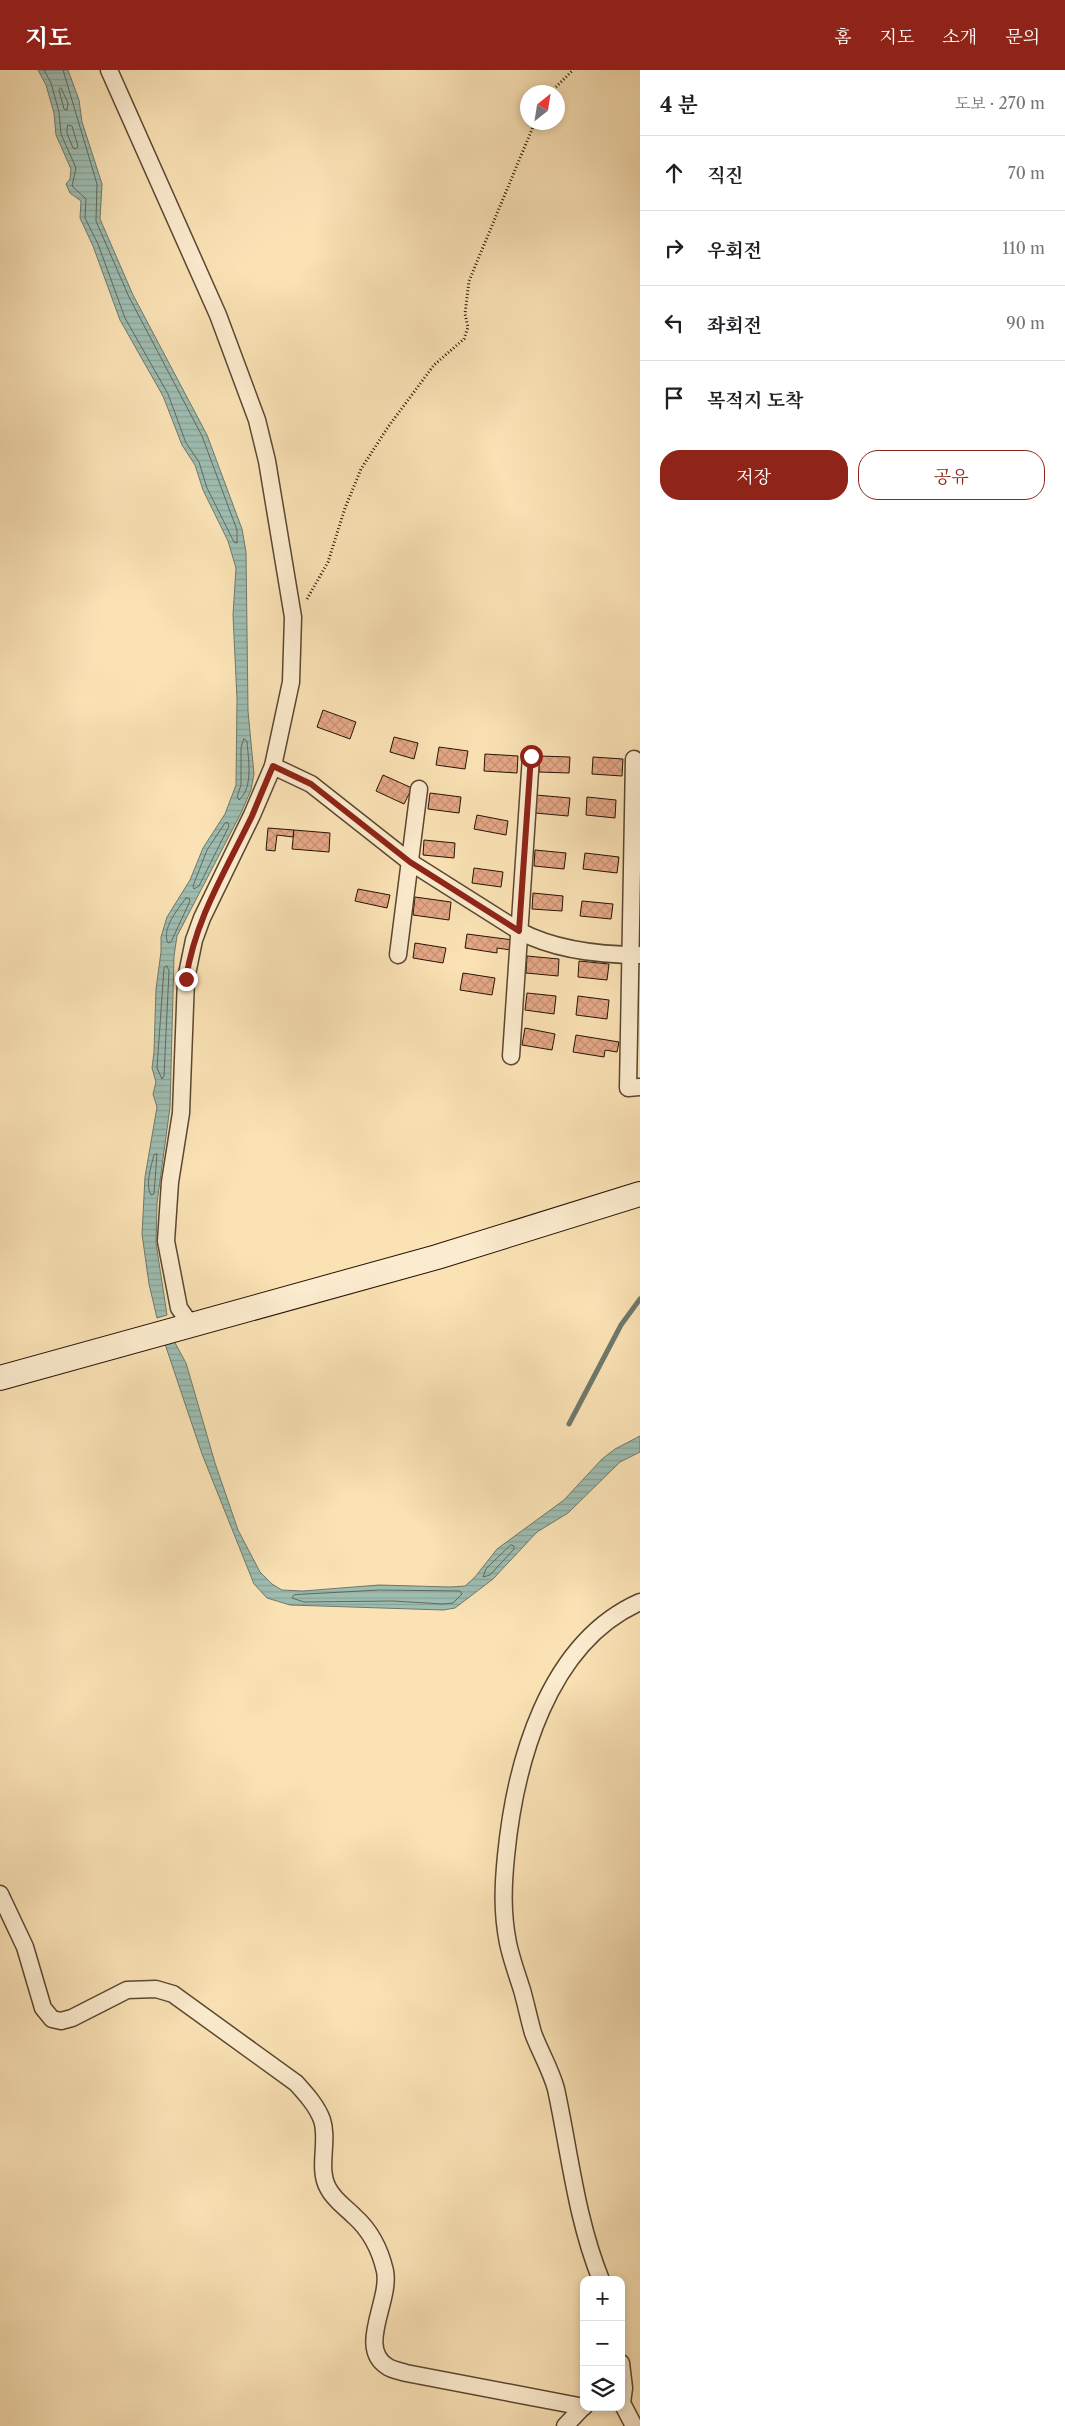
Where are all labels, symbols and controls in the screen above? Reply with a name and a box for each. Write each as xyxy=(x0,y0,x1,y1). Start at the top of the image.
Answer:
text: 지도 xyxy=(25,23,71,52)
text: 홈 xyxy=(834,26,852,48)
text: 지도 xyxy=(880,26,914,48)
text: 소개 xyxy=(942,26,977,48)
text: 문의 xyxy=(1005,26,1040,48)
north arrow xyxy=(520,85,565,130)
text: 4 분 xyxy=(660,92,698,117)
text: 도보 · 270 m xyxy=(955,93,1045,113)
icon: ahead xyxy=(660,159,688,187)
text: 70 m xyxy=(1008,163,1045,183)
text: 직진 xyxy=(707,164,744,187)
icon: right xyxy=(660,234,688,262)
text: 110 m xyxy=(1002,238,1045,258)
text: 우회전 xyxy=(707,239,762,262)
icon: left xyxy=(660,309,688,337)
text: 90 m xyxy=(1006,313,1045,333)
text: 좌회전 xyxy=(707,314,762,337)
icon: arrive xyxy=(660,384,688,412)
text: 목적지 도착 xyxy=(707,389,804,412)
button: 저장 xyxy=(660,450,848,500)
button: 공유 xyxy=(858,450,1045,500)
route start xyxy=(520,745,543,768)
route end xyxy=(175,968,198,991)
map controls xyxy=(580,2276,625,2411)
button: + xyxy=(580,2276,625,2321)
button: − xyxy=(580,2321,625,2366)
button: layers xyxy=(580,2366,625,2411)

